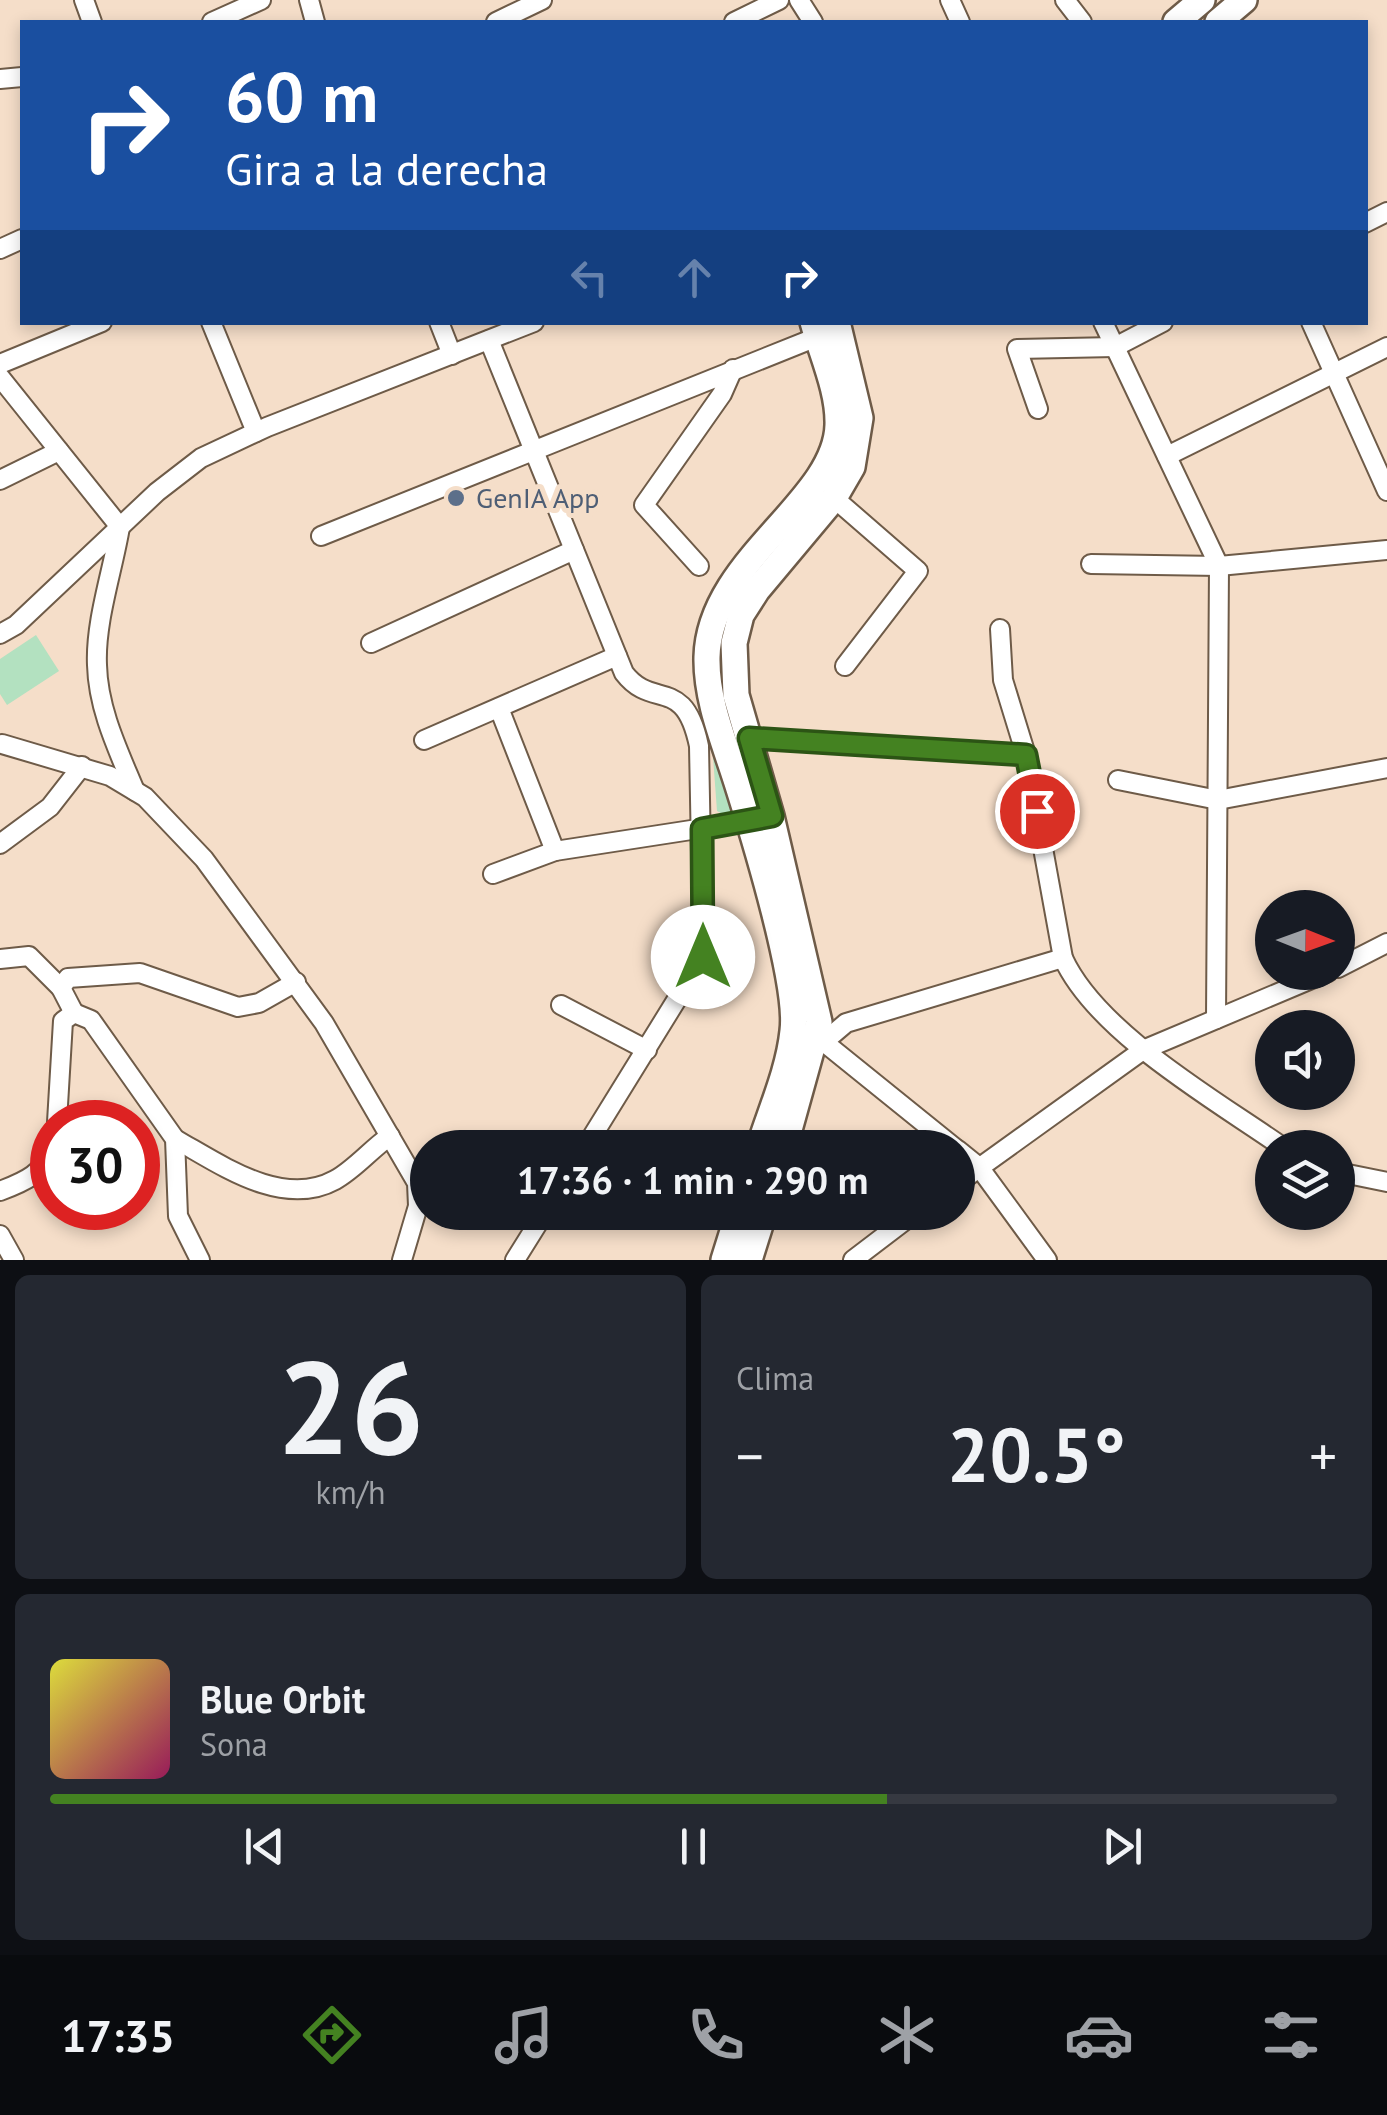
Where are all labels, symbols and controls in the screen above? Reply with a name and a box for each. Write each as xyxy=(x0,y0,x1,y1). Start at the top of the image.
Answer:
text: 60 m xyxy=(225,51,378,141)
icon: right xyxy=(60,60,190,190)
text: Gira a la derecha xyxy=(225,139,548,197)
icon: left xyxy=(562,250,617,305)
icon: ahead xyxy=(667,250,722,305)
icon: right xyxy=(772,250,827,305)
place label: GenIA App xyxy=(476,479,599,516)
marker: GenIA App xyxy=(445,487,467,509)
pin xyxy=(995,769,1080,854)
icon: arrive xyxy=(1010,784,1065,839)
north arrow xyxy=(1255,890,1355,990)
map controls xyxy=(1255,890,1355,1230)
position arrow xyxy=(651,905,755,1009)
button: sound xyxy=(1255,1010,1355,1110)
speed limit sign: 30 xyxy=(30,1100,160,1230)
button: layers xyxy=(1255,1130,1355,1230)
text: 17:36 · 1 min · 290 m xyxy=(517,1155,868,1204)
text: 26 xyxy=(277,1322,424,1490)
text: Clima xyxy=(736,1357,814,1399)
text: 20.5° xyxy=(947,1406,1126,1503)
text: − xyxy=(736,1420,764,1491)
text: + xyxy=(1309,1420,1337,1491)
text: km/h xyxy=(315,1471,386,1513)
text: Blue Orbit xyxy=(200,1674,365,1723)
text: Sona xyxy=(200,1723,268,1765)
icon: previous xyxy=(237,1819,292,1874)
icon: pause xyxy=(666,1819,721,1874)
icon: next xyxy=(1095,1819,1150,1874)
icon: directions xyxy=(297,2000,367,2070)
icon: music xyxy=(489,2000,559,2070)
icon: phone xyxy=(681,2000,751,2070)
icon: climate xyxy=(872,2000,942,2070)
icon: car xyxy=(1064,2000,1134,2070)
icon: filters xyxy=(1256,2000,1326,2070)
text: 17:35 xyxy=(61,2006,175,2064)

